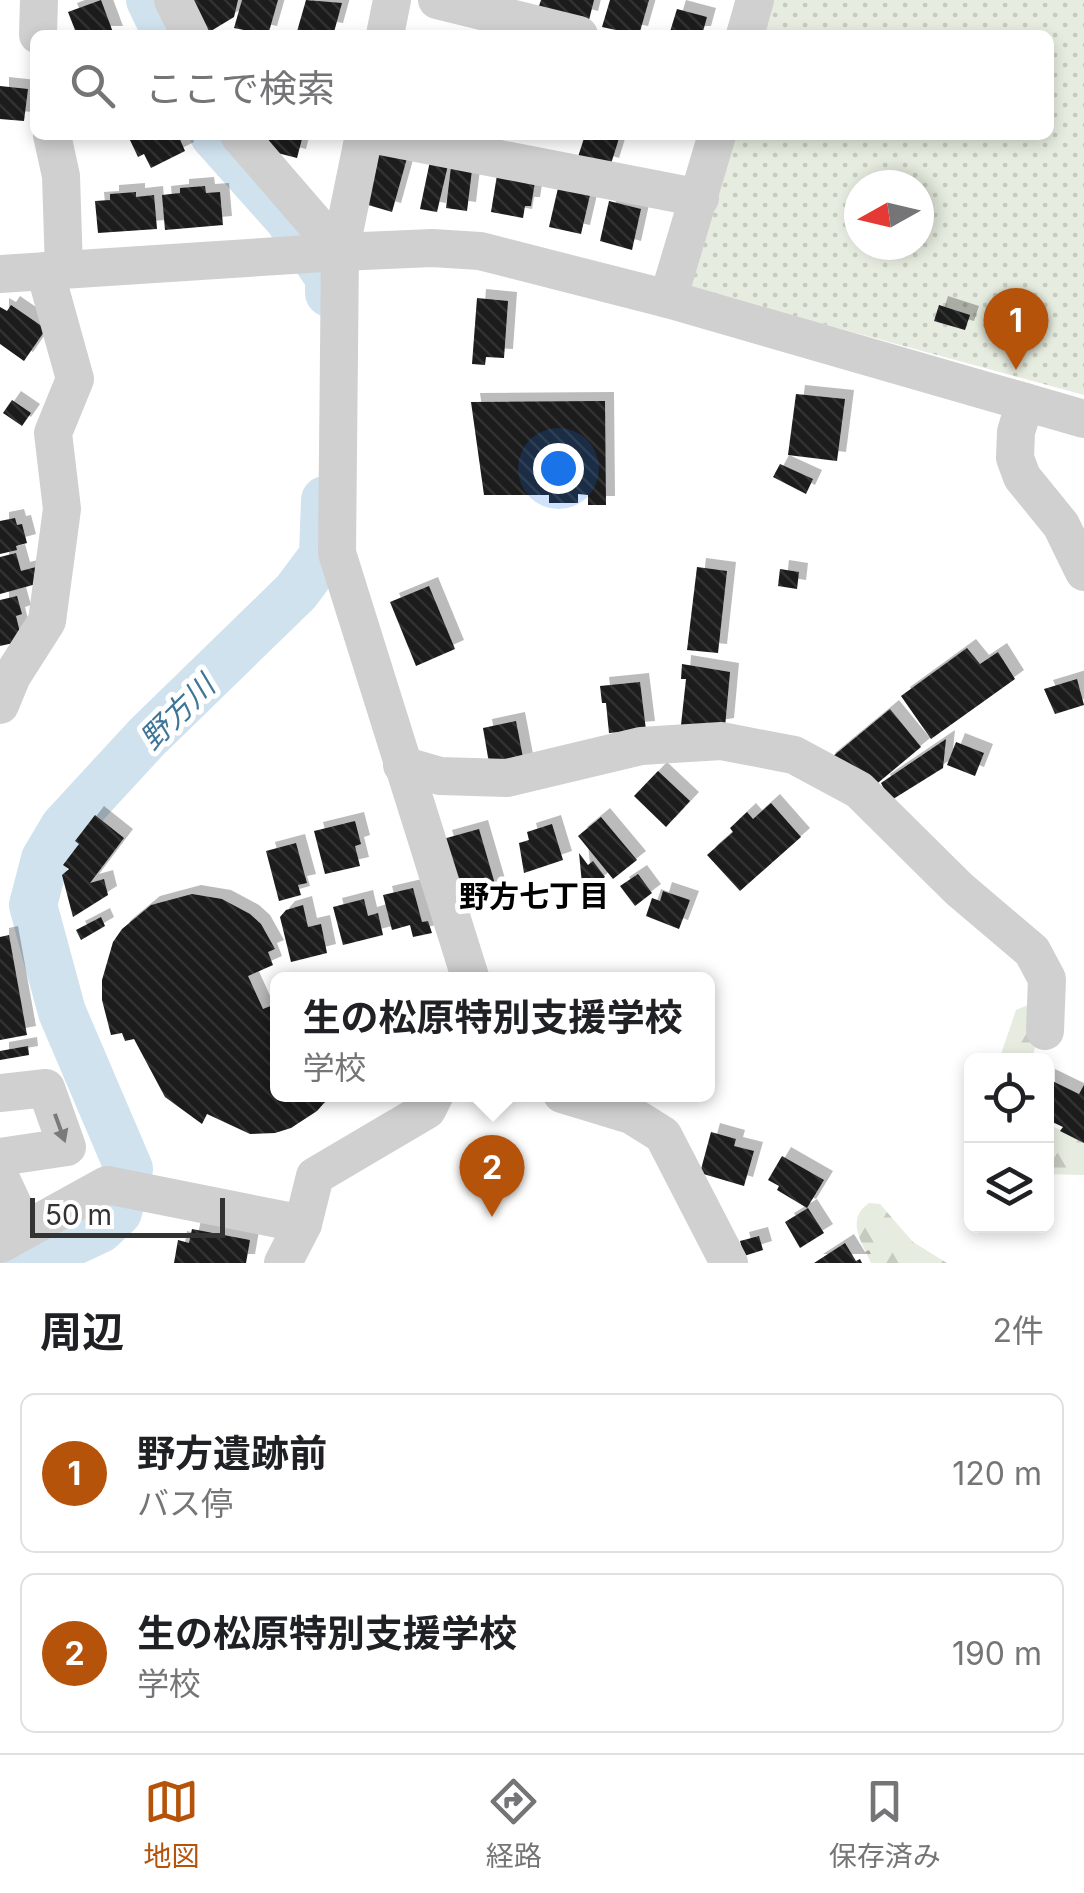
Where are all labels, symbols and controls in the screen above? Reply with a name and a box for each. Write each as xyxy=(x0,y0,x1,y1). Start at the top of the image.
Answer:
search box xyxy=(30,30,1054,140)
icon: search xyxy=(65,58,120,113)
text: ここで検索 xyxy=(145,65,335,111)
north arrow xyxy=(844,170,934,260)
pin: 1 xyxy=(984,288,1048,370)
your location xyxy=(533,443,584,494)
water label: 野方川 xyxy=(132,665,224,757)
district label: 野方七丁目 xyxy=(459,878,609,914)
popup xyxy=(270,972,715,1102)
text: 生の松原特別支援学校 xyxy=(302,994,683,1040)
text: 学校 xyxy=(302,1048,367,1087)
map controls xyxy=(964,1053,1054,1233)
button: locate xyxy=(964,1053,1054,1143)
one-way arrow xyxy=(53,1113,68,1143)
pin: 2 xyxy=(460,1134,524,1217)
button: layers xyxy=(964,1143,1054,1233)
scale bar xyxy=(30,1193,225,1238)
text: 50 m xyxy=(45,1198,112,1232)
text: 周辺 xyxy=(40,1306,124,1357)
text: 2件 xyxy=(992,1311,1044,1350)
text: 野方遺跡前 xyxy=(137,1430,327,1476)
text: 1 xyxy=(68,1454,81,1493)
text: 120 m xyxy=(952,1454,1042,1493)
text: バス停 xyxy=(137,1484,233,1523)
text: 生の松原特別支援学校 xyxy=(137,1610,517,1656)
text: 2 xyxy=(64,1634,85,1673)
text: 190 m xyxy=(952,1634,1042,1673)
text: 学校 xyxy=(137,1664,201,1703)
tab: 地図 xyxy=(143,1774,199,1874)
tab: 経路 xyxy=(486,1774,542,1874)
tab: 保存済み xyxy=(829,1774,941,1874)

